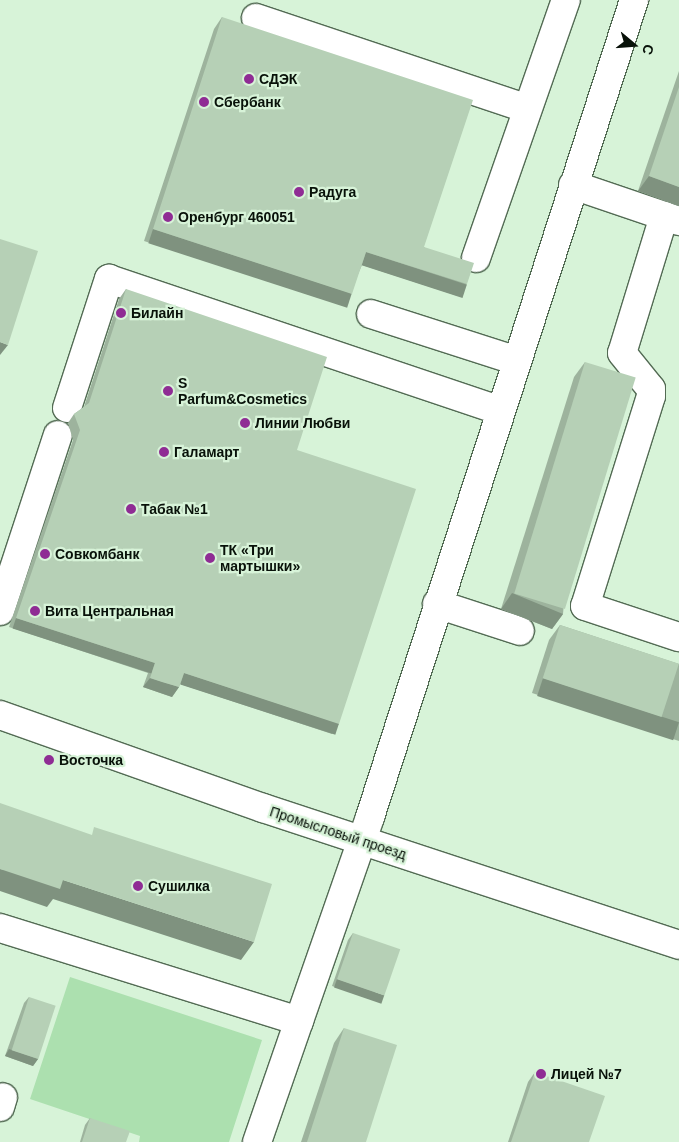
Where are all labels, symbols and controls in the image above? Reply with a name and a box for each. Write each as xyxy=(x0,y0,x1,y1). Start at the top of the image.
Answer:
north arrow xyxy=(609,20,659,70)
text: С xyxy=(639,42,657,57)
place label: СДЭК xyxy=(259,71,297,87)
marker: СДЭК xyxy=(243,73,255,85)
place label: Сбербанк xyxy=(214,94,281,110)
marker: Сбербанк xyxy=(198,96,210,108)
place label: Радуга xyxy=(309,184,356,200)
marker: Радуга xyxy=(293,186,305,198)
place label: Оренбург 460051 xyxy=(178,209,295,225)
marker: Оренбург 460051 xyxy=(162,211,174,223)
place label: Билайн xyxy=(131,305,183,321)
marker: Билайн xyxy=(115,307,127,319)
place label: S Parfum&Cosmetics xyxy=(178,375,307,408)
marker: S Parfum&Cosmetics xyxy=(162,385,174,397)
place label: Линии Любви xyxy=(255,415,350,431)
marker: Линии Любви xyxy=(239,417,251,429)
place label: Галамарт xyxy=(174,444,239,460)
marker: Галамарт xyxy=(158,446,170,458)
place label: Табак №1 xyxy=(141,501,208,517)
marker: Табак №1 xyxy=(125,503,137,515)
place label: ТК «Три мартышки» xyxy=(220,542,300,574)
place label: Совкомбанк xyxy=(55,546,140,562)
marker: Совкомбанк xyxy=(39,548,51,560)
marker: ТК «Три мартышки» xyxy=(204,552,216,564)
place label: Вита Центральная xyxy=(45,603,174,619)
marker: Вита Центральная xyxy=(29,605,41,617)
place label: Восточка xyxy=(59,752,123,768)
marker: Восточка xyxy=(43,754,55,766)
street label: Промысловый проезд xyxy=(268,803,408,863)
place label: Сушилка xyxy=(148,878,210,894)
marker: Сушилка xyxy=(132,880,144,892)
place label: Лицей №7 xyxy=(551,1066,622,1082)
marker: Лицей №7 xyxy=(535,1068,547,1080)

